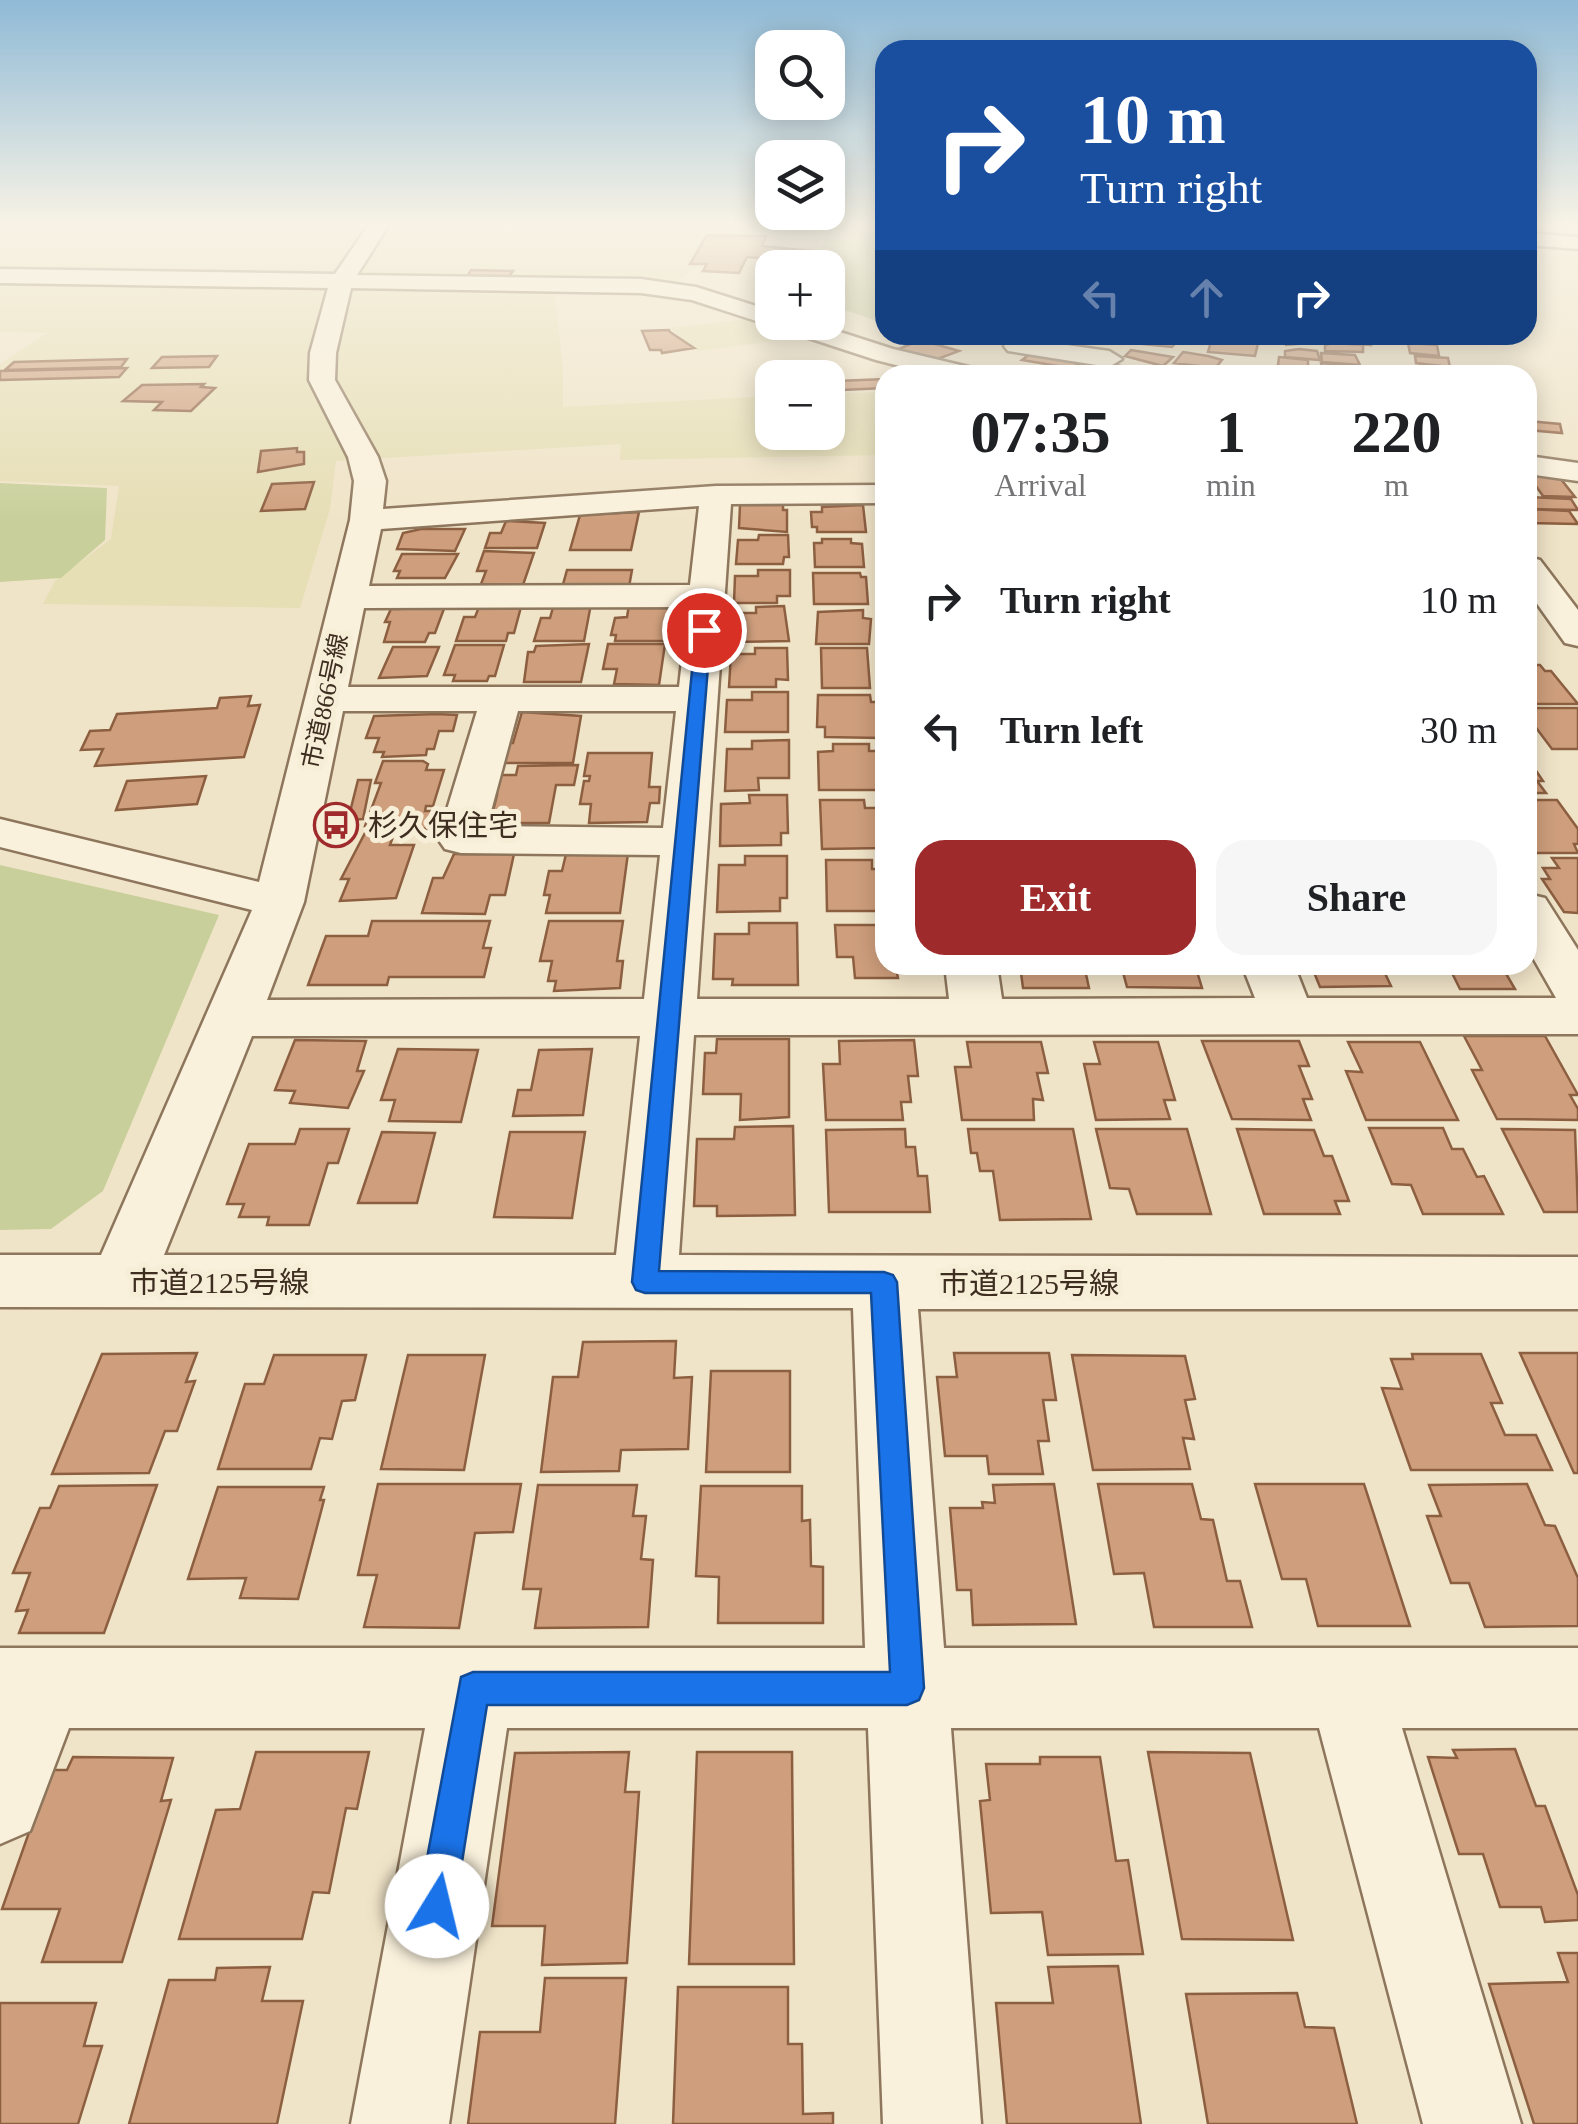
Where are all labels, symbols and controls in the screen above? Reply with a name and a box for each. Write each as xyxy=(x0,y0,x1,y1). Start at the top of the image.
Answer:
map controls xyxy=(755,30,845,450)
button: search xyxy=(755,30,845,120)
icon: right xyxy=(915,80,1045,210)
text: 10 m xyxy=(1080,81,1226,158)
button: layers xyxy=(755,140,845,230)
text: Turn right xyxy=(1080,163,1262,213)
button: + xyxy=(755,250,845,340)
icon: left xyxy=(1074,270,1129,325)
icon: ahead xyxy=(1179,270,1234,325)
icon: right xyxy=(1284,270,1339,325)
button: − xyxy=(755,360,845,450)
text: 07:35 xyxy=(971,399,1111,465)
text: 1 xyxy=(1216,399,1246,465)
text: 220 xyxy=(1351,399,1441,465)
text: Arrival xyxy=(994,467,1087,503)
text: min xyxy=(1206,467,1256,503)
text: m xyxy=(1384,467,1409,503)
icon: right xyxy=(915,573,970,628)
text: Turn right xyxy=(1000,579,1171,621)
text: 10 m xyxy=(1420,579,1497,621)
pin xyxy=(662,588,747,673)
icon: arrive xyxy=(677,603,732,658)
street label: 市道866号線 xyxy=(297,631,353,771)
icon: left xyxy=(915,703,970,758)
text: Turn left xyxy=(1000,709,1143,751)
text: 30 m xyxy=(1420,709,1497,751)
bus stop icon: 杉久保住宅 xyxy=(313,802,359,848)
place label: 杉久保住宅 xyxy=(368,809,518,842)
button: Exit xyxy=(915,840,1196,955)
button: Share xyxy=(1216,840,1497,955)
street label: 市道2125号線 xyxy=(129,1266,309,1299)
street label: 市道2125号線 xyxy=(939,1267,1119,1300)
position arrow xyxy=(385,1854,489,1958)

